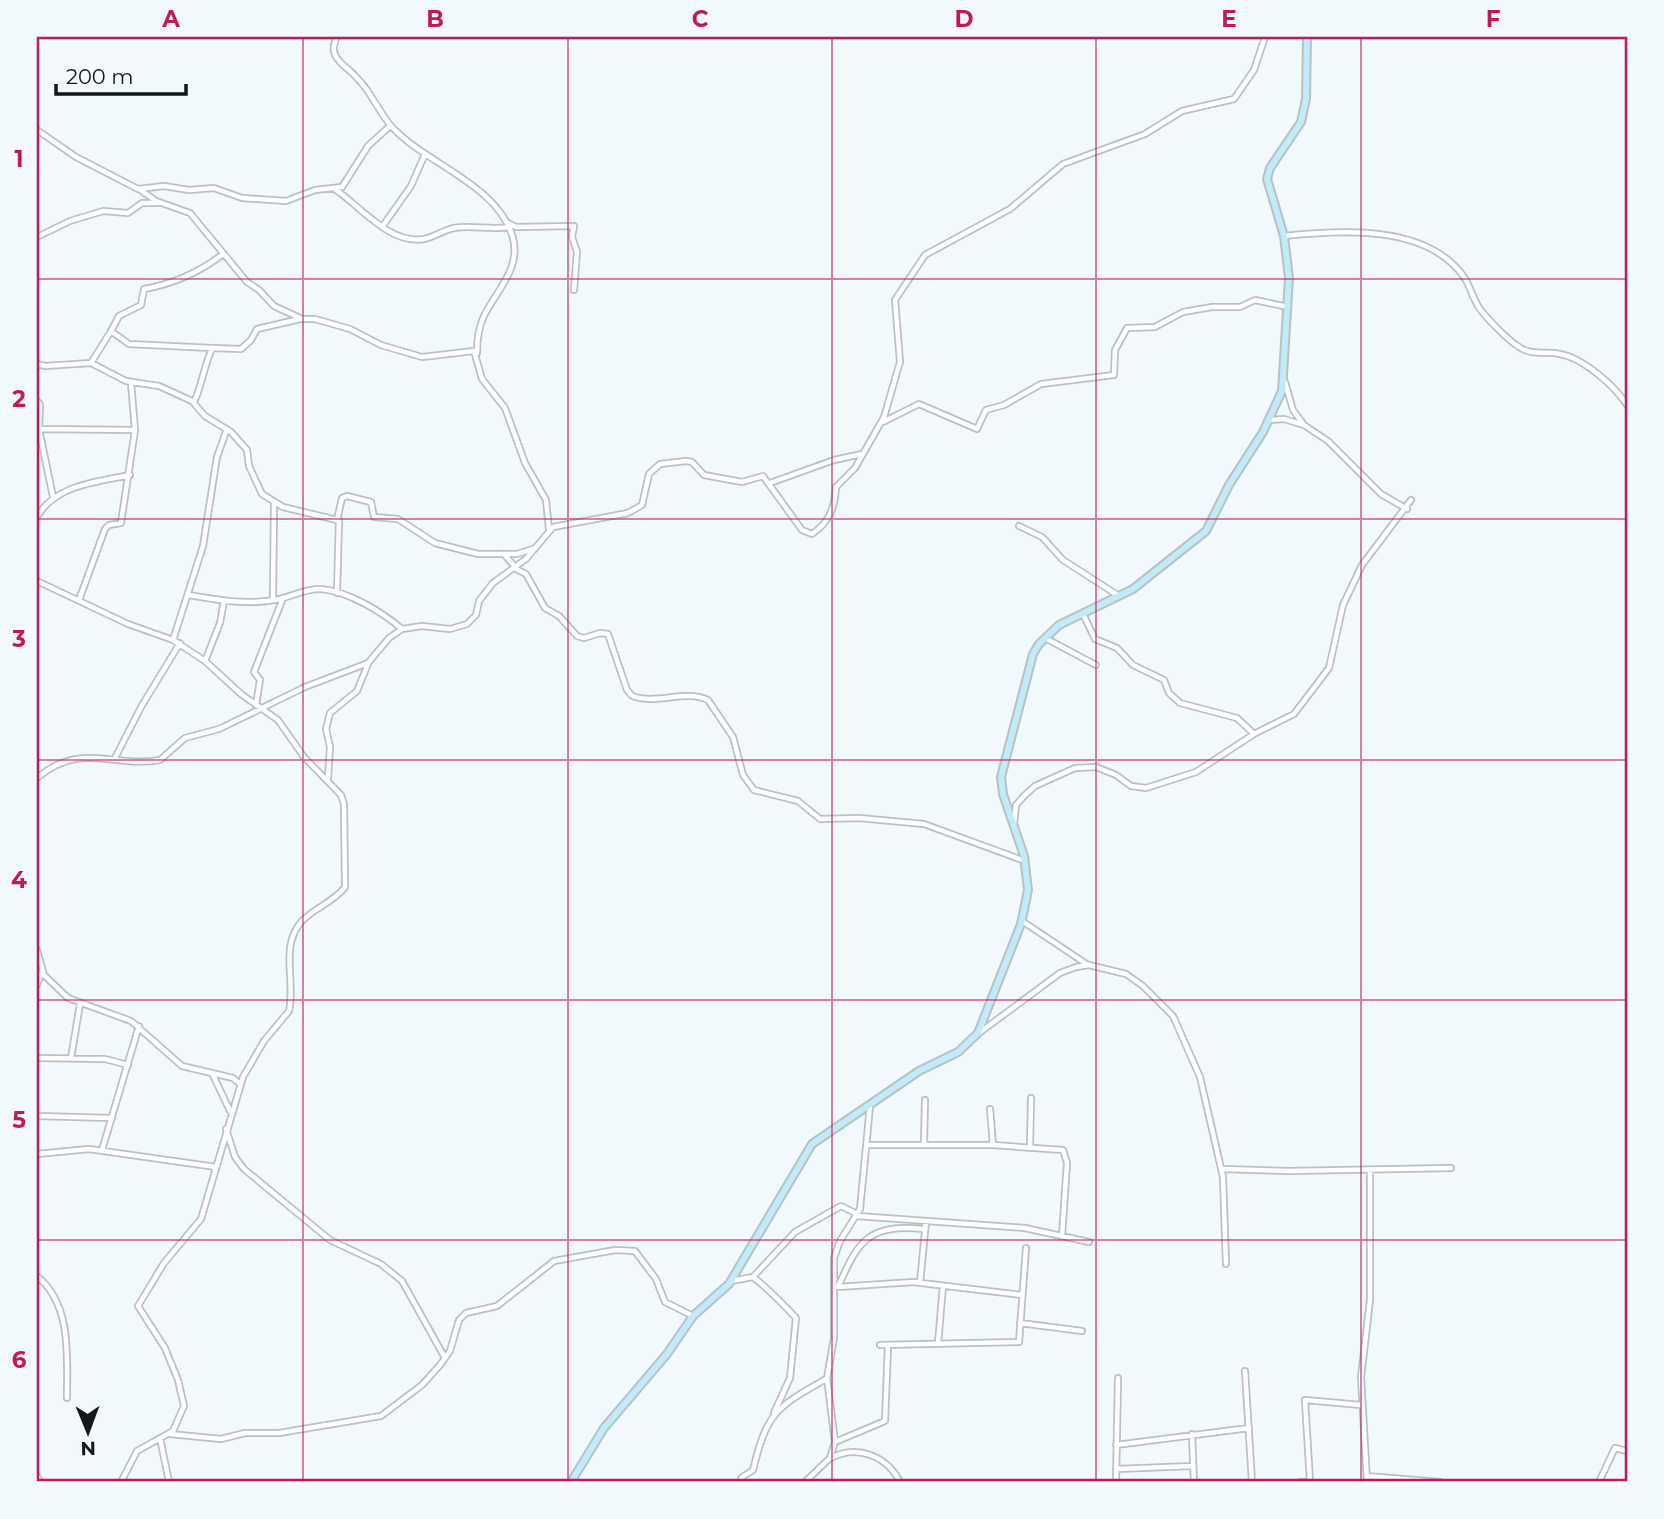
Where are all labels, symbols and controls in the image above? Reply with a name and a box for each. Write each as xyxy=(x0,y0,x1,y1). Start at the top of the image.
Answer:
text: A xyxy=(161,5,180,33)
text: B xyxy=(426,5,444,33)
text: C xyxy=(692,5,709,33)
text: D xyxy=(955,5,974,33)
text: E xyxy=(1221,5,1237,33)
text: F xyxy=(1486,5,1501,33)
scale bar xyxy=(56,52,186,96)
text: 200 m xyxy=(66,64,133,89)
text: 1 xyxy=(14,145,24,173)
text: 2 xyxy=(12,385,26,413)
text: 3 xyxy=(11,625,26,653)
text: 4 xyxy=(11,866,27,894)
text: 5 xyxy=(12,1106,26,1134)
text: 6 xyxy=(12,1346,27,1374)
north arrow xyxy=(52,1396,122,1466)
text: N xyxy=(80,1437,96,1460)

